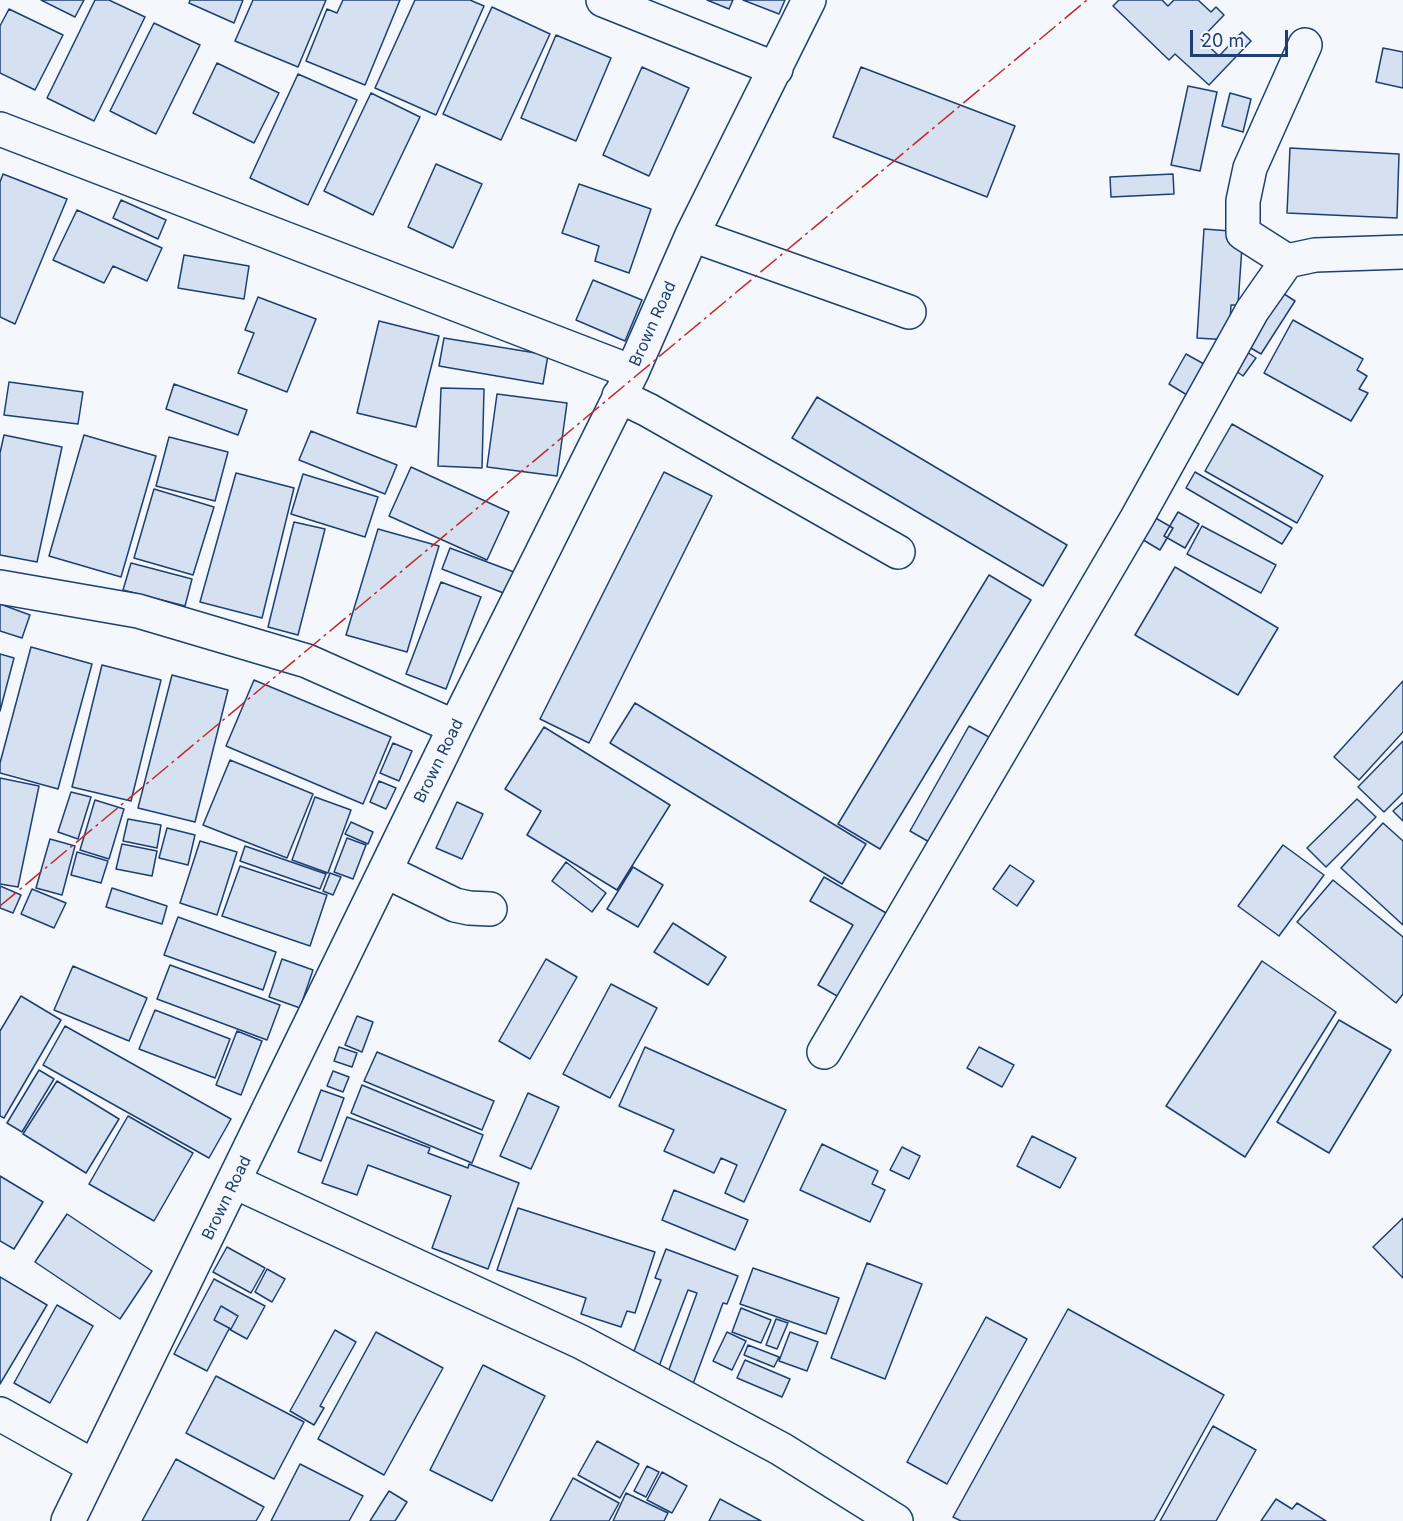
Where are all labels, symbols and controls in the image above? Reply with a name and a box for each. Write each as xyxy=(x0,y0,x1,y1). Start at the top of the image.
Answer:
scale bar xyxy=(1193,18,1290,56)
text: 20 m xyxy=(1201,30,1244,51)
street label: Brown Road xyxy=(626,278,680,370)
street label: Brown Road xyxy=(410,716,468,806)
street label: Brown Road xyxy=(198,1153,256,1243)

